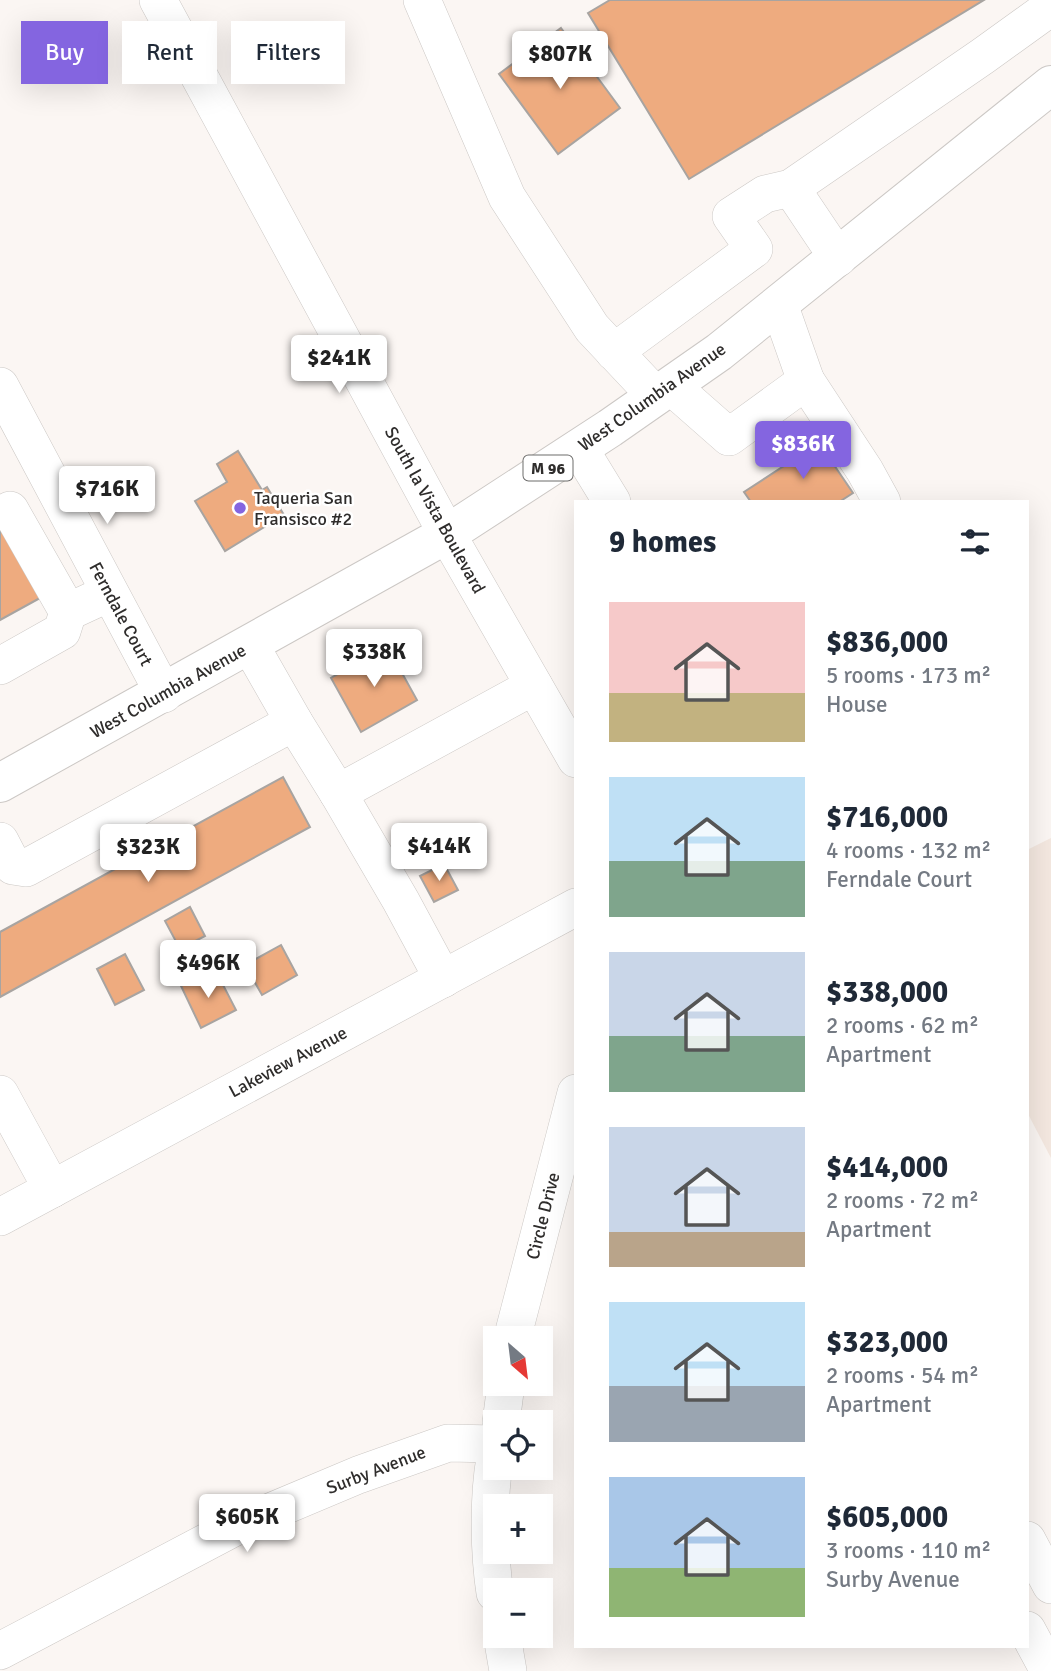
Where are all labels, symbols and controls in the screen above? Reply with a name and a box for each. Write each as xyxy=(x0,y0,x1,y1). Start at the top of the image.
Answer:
chip: Buy xyxy=(21,21,108,84)
chip: Rent xyxy=(122,21,217,84)
chip: Filters xyxy=(231,21,345,84)
pin: $807K xyxy=(511,32,609,91)
text: $807K xyxy=(528,39,592,68)
pin: $241K xyxy=(290,336,388,395)
street label: West Columbia Avenue xyxy=(574,338,730,456)
text: $241K xyxy=(307,343,371,372)
pin: $836K xyxy=(754,421,852,481)
street label: South la Vista Boulevard xyxy=(380,423,490,597)
text: $836K xyxy=(771,429,835,458)
road number: M 96 xyxy=(524,456,572,481)
pin: $716K xyxy=(58,466,156,526)
text: $716K xyxy=(75,474,139,503)
place label: Taqueria San Fransisco #2 xyxy=(254,487,353,530)
marker: Taqueria San Fransisco #2 xyxy=(232,500,248,516)
icon: filters xyxy=(956,523,994,561)
text: 9 homes xyxy=(609,524,716,561)
street label: Ferndale Court xyxy=(84,558,158,670)
text: $836,000 xyxy=(826,624,948,661)
pin: $338K xyxy=(325,630,423,689)
icon: home xyxy=(665,630,749,714)
text: $338K xyxy=(342,637,406,666)
street label: West Columbia Avenue xyxy=(86,639,250,743)
text: 5 rooms · 173 m² xyxy=(826,661,991,690)
text: House xyxy=(826,690,888,719)
text: $716,000 xyxy=(826,799,948,836)
icon: home xyxy=(665,805,749,889)
pin: $323K xyxy=(99,824,197,884)
pin: $414K xyxy=(390,824,488,883)
text: $414K xyxy=(407,831,471,860)
text: $323K xyxy=(116,832,180,861)
text: 4 rooms · 132 m² xyxy=(826,836,991,865)
text: Ferndale Court xyxy=(826,865,972,894)
pin: $496K xyxy=(159,940,257,1000)
text: $496K xyxy=(176,948,240,977)
text: $338,000 xyxy=(826,974,948,1011)
icon: home xyxy=(665,980,749,1064)
text: 2 rooms · 62 m² xyxy=(826,1011,979,1040)
street label: Lakeview Avenue xyxy=(225,1022,351,1102)
text: Apartment xyxy=(826,1040,931,1069)
text: $414,000 xyxy=(826,1149,948,1186)
icon: home xyxy=(665,1155,749,1239)
street label: Circle Drive xyxy=(522,1170,564,1262)
text: 2 rooms · 72 m² xyxy=(826,1186,979,1215)
text: Apartment xyxy=(826,1215,931,1244)
text: $323,000 xyxy=(826,1324,948,1361)
north arrow xyxy=(483,1326,553,1396)
map controls xyxy=(483,1326,553,1648)
icon: home xyxy=(665,1330,749,1414)
text: 2 rooms · 54 m² xyxy=(826,1361,979,1390)
text: Apartment xyxy=(826,1390,931,1419)
button: locate xyxy=(483,1410,553,1480)
street label: Surby Avenue xyxy=(323,1441,429,1499)
pin: $605K xyxy=(198,1494,296,1554)
button: + xyxy=(483,1494,553,1564)
text: $605,000 xyxy=(826,1499,948,1536)
text: $605K xyxy=(215,1502,279,1531)
icon: home xyxy=(665,1505,749,1589)
text: 3 rooms · 110 m² xyxy=(826,1536,991,1565)
text: Surby Avenue xyxy=(826,1565,960,1594)
button: − xyxy=(483,1578,553,1648)

